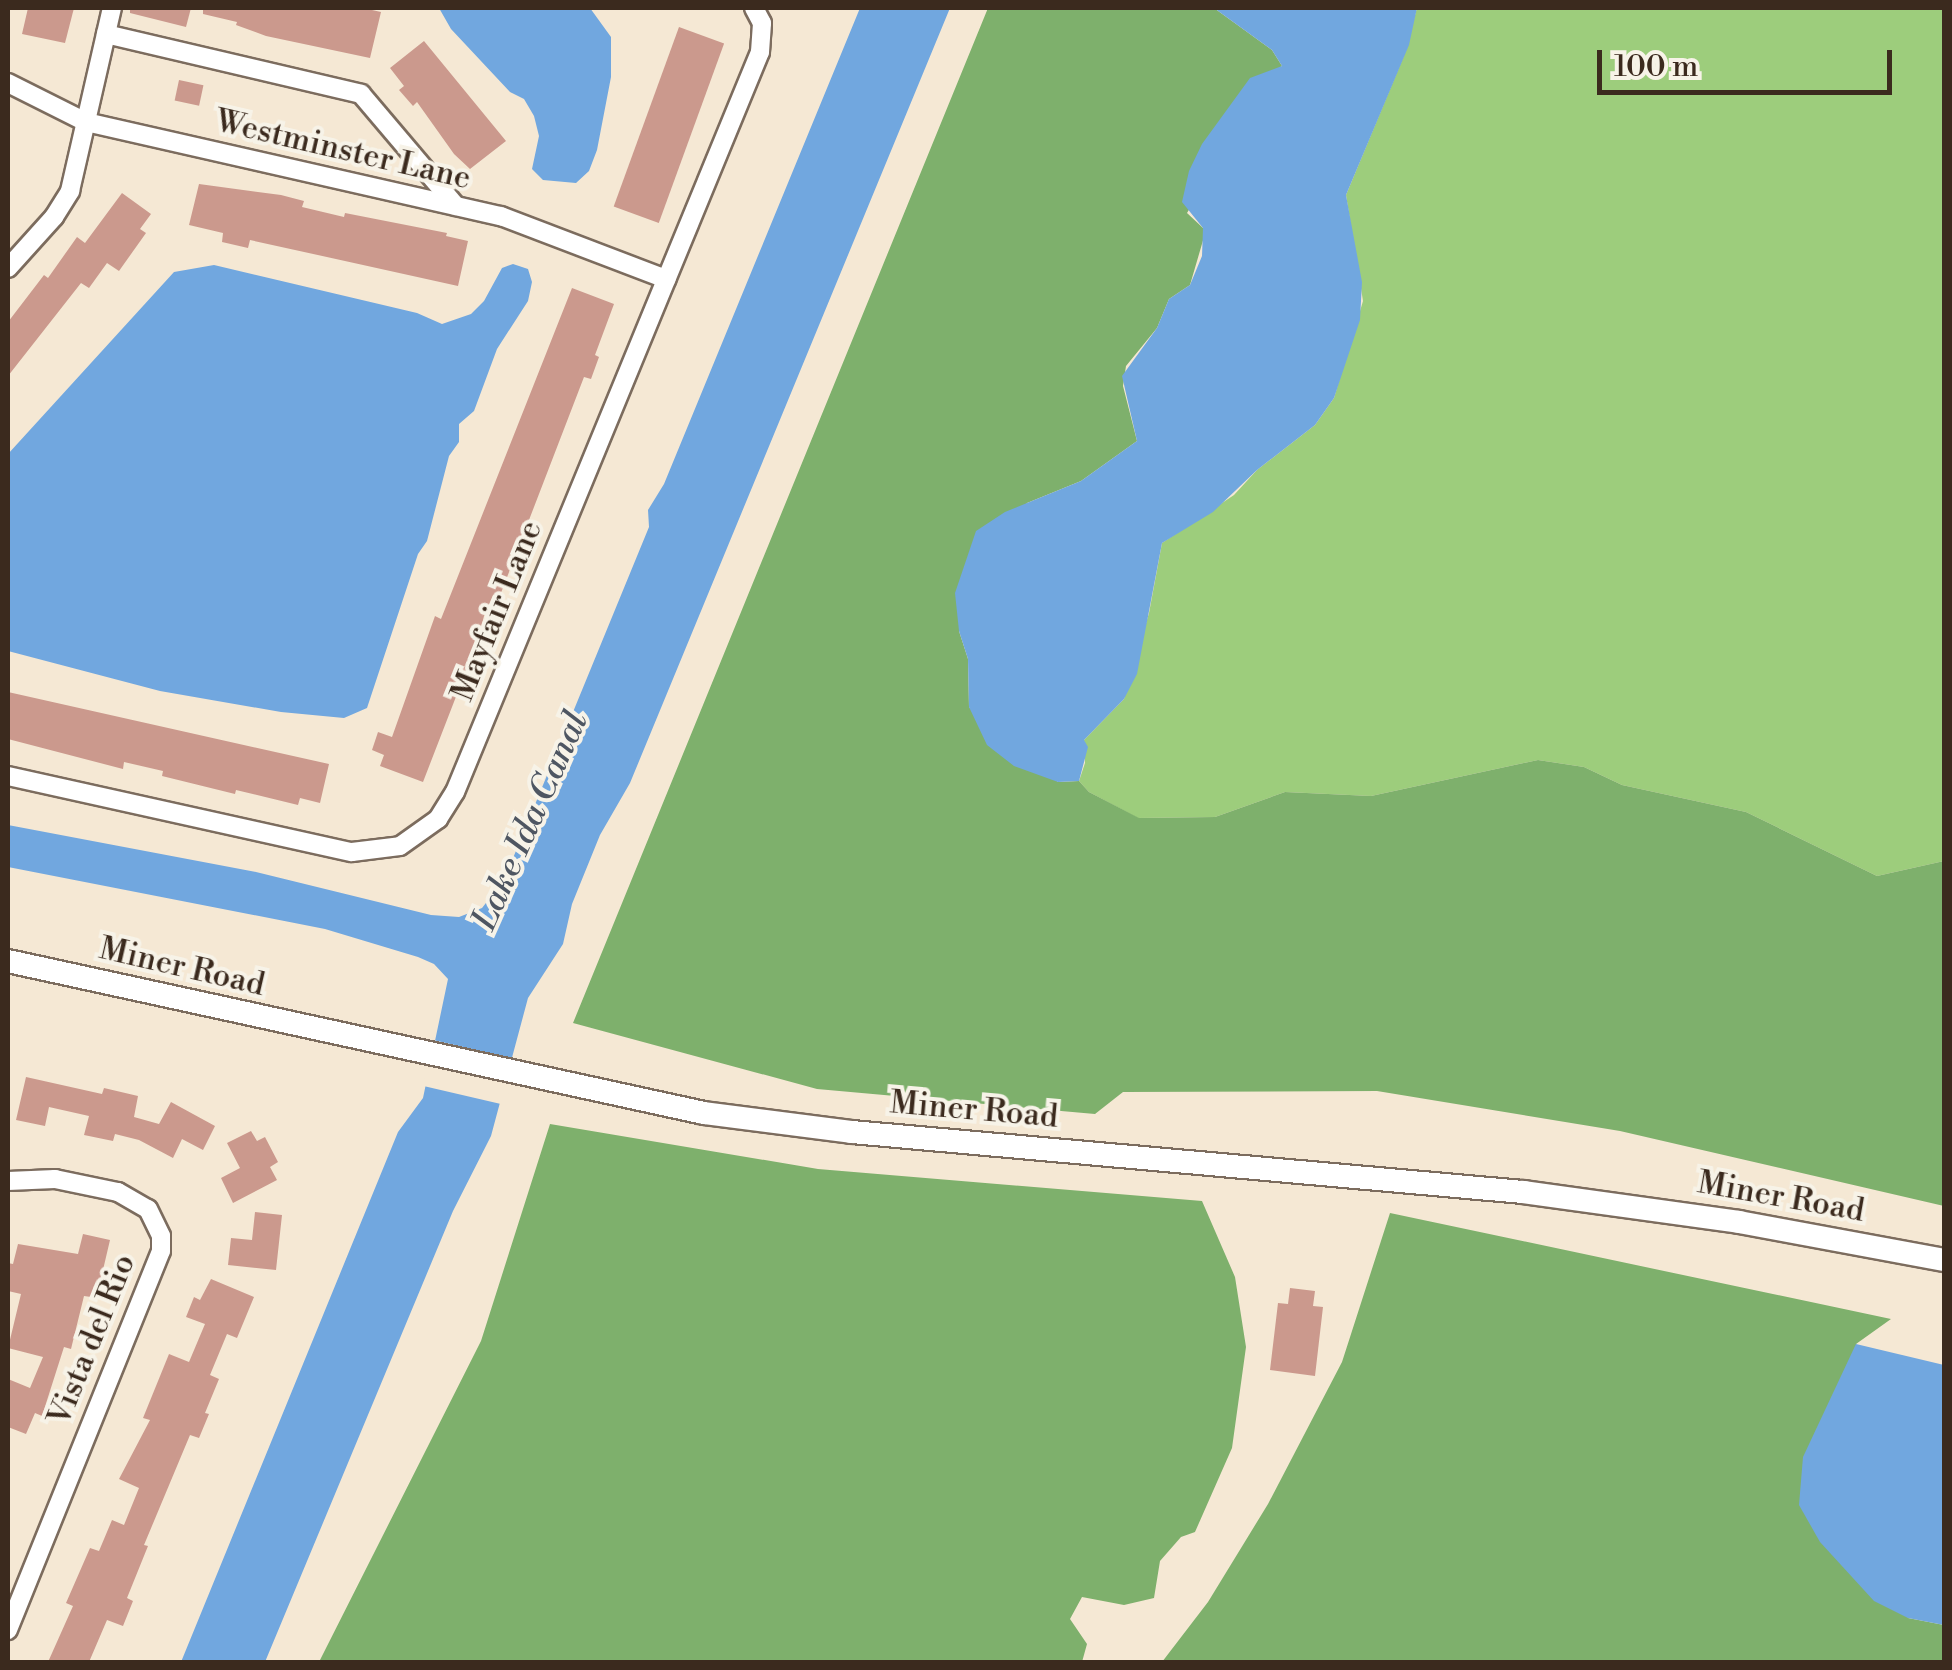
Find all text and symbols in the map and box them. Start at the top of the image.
scale bar [1602,30,1897,92]
text: 100 m [1614,48,1698,86]
street label: Westminster Lane [212,102,474,198]
street label: Mayfair Lane [443,515,551,707]
water label: Lake Ida Canal [464,705,598,937]
street label: Miner Road [95,929,269,1005]
street label: Miner Road [888,1084,1060,1136]
street label: Miner Road [1695,1163,1867,1231]
street label: Vista del Rio [40,1249,144,1431]

